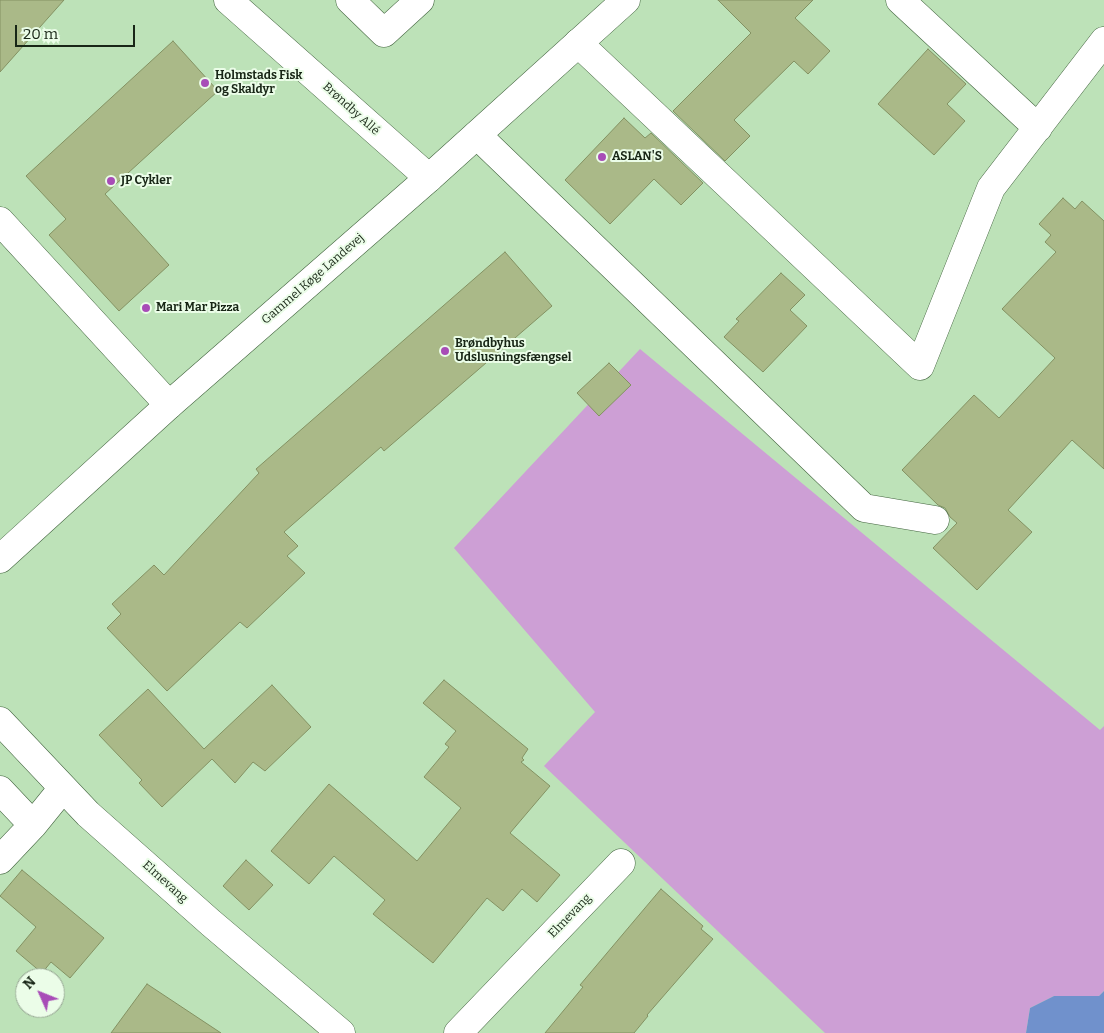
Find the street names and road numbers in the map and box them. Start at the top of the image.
street label: Brøndby Allé [320,80,382,138]
street label: Gammel Køge Landevej [259,231,367,327]
street label: Elmevang [140,858,190,906]
street label: Elmevang [545,891,595,941]

